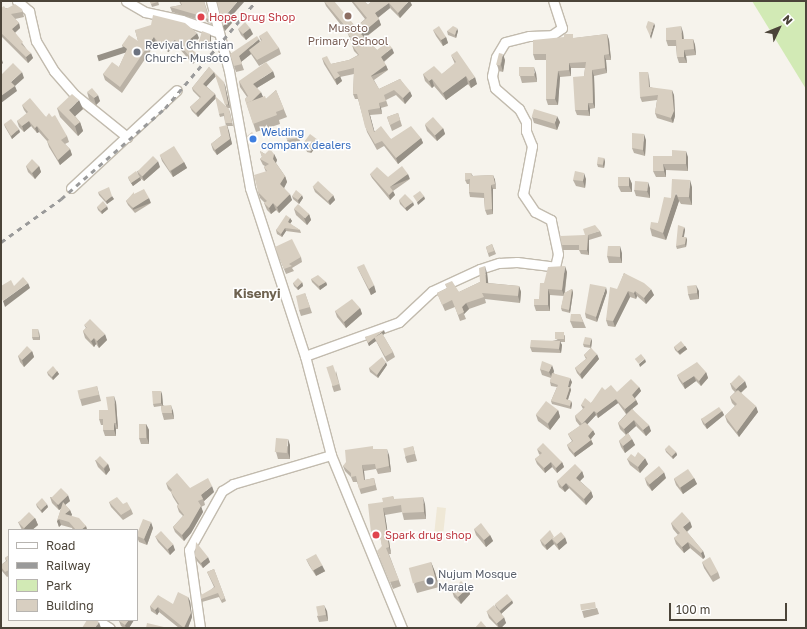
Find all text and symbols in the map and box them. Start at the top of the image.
north arrow [759,8,799,48]
place label: Hope Drug Shop [209,10,295,24]
marker: Musoto Primary School [343,11,353,21]
marker: Hope Drug Shop [196,12,206,22]
text: N [781,12,796,27]
place label: Musoto Primary School [308,22,388,48]
place label: Revival Christian Church- Musoto [145,39,234,65]
marker: Revival Christian Church- Musoto [132,47,142,57]
place label: Welding companx dealers [261,126,351,152]
marker: Welding companx dealers [248,134,258,144]
district label: Kisenyi [234,285,280,301]
place label: Spark drug shop [385,528,471,542]
legend [8,529,138,621]
marker: Spark drug shop [370,529,382,541]
text: Road [46,538,75,553]
text: Railway [46,558,91,573]
place label: Nujum Mosque Marale [438,568,517,594]
marker: Nujum Mosque Marale [425,576,435,586]
text: Park [46,578,72,593]
scale bar [671,595,789,621]
text: Building [46,598,94,613]
text: 100 m [676,602,710,617]

